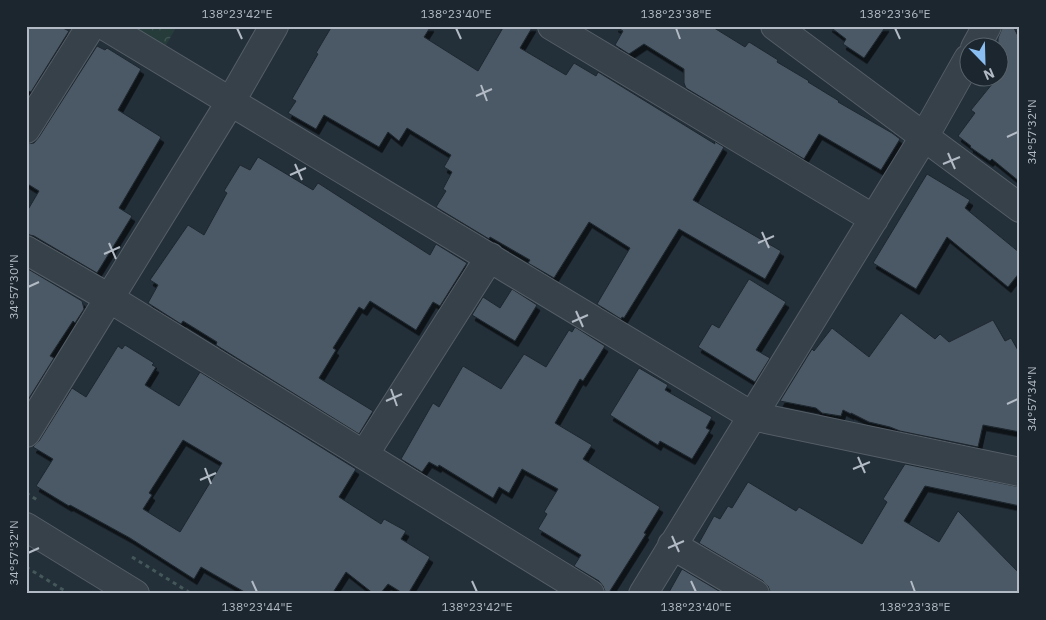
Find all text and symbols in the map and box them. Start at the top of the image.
text: 138°23'42"E [202,6,272,21]
text: 138°23'40"E [421,6,491,21]
text: 138°23'38"E [641,6,711,21]
text: 138°23'36"E [860,6,930,21]
north arrow [958,38,1008,88]
text: N [981,64,997,84]
text: 34°57'32"N [1024,99,1039,165]
text: 34°57'30"N [6,254,21,320]
text: 34°57'34"N [1024,366,1039,432]
text: 34°57'32"N [6,520,21,586]
text: 138°23'44"E [222,599,292,614]
text: 138°23'42"E [442,599,512,614]
text: 138°23'40"E [661,599,731,614]
text: 138°23'38"E [880,599,950,614]

